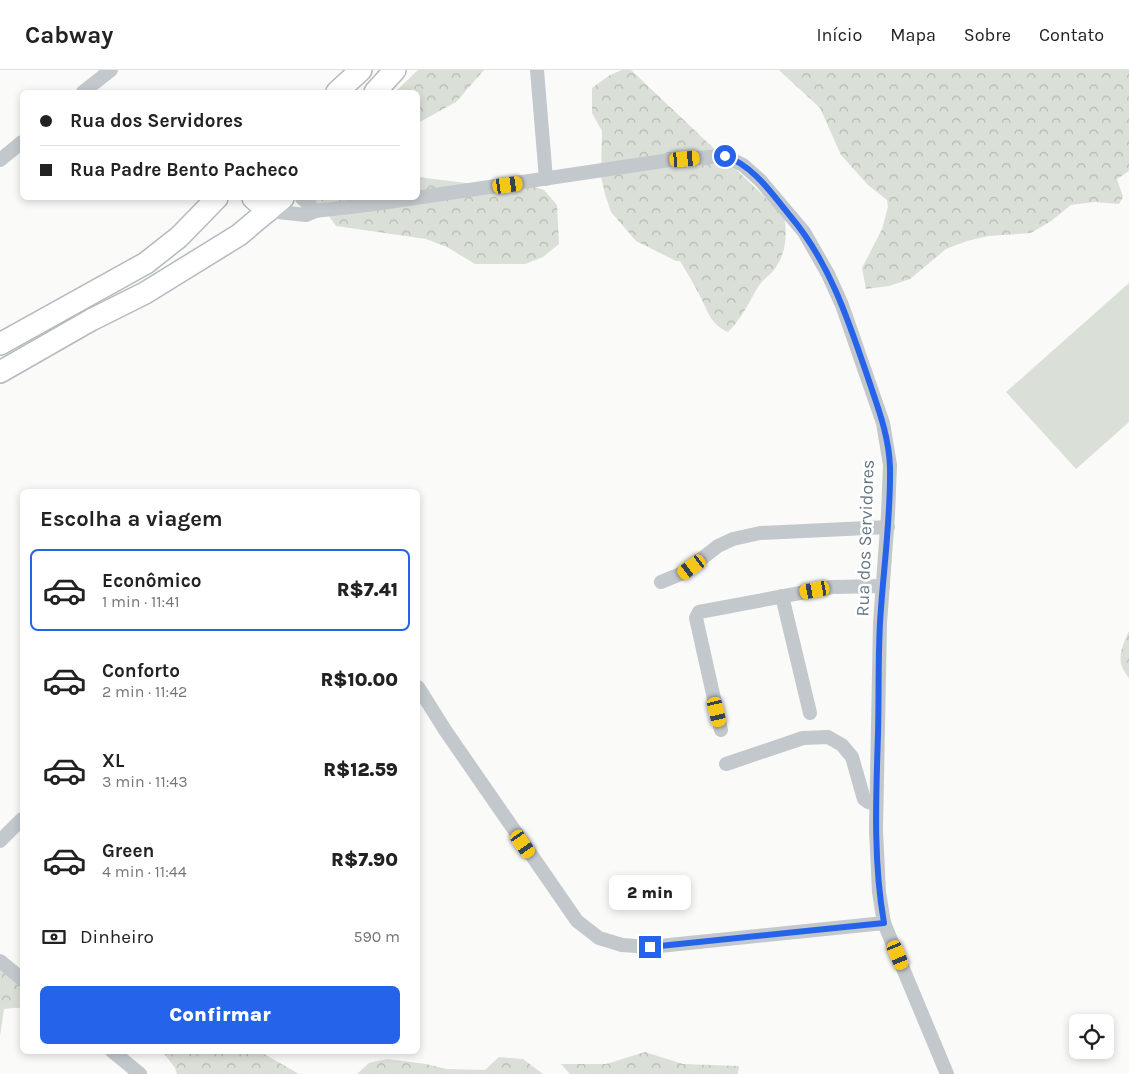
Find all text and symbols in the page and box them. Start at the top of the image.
text: Cabway [25,21,113,49]
text: Início [816,24,862,46]
text: Mapa [890,24,936,46]
text: Sobre [964,24,1011,46]
text: Contato [1039,24,1104,46]
text: Rua dos Servidores [70,110,243,132]
route start [714,145,736,167]
car [669,150,700,168]
text: Rua Padre Bento Pacheco [70,159,298,181]
car [492,175,523,195]
street label: Rua dos Servidores [851,459,879,617]
text: Escolha a viagem [40,506,223,532]
car [675,552,708,582]
icon: car [42,568,87,613]
text: Econômico [102,570,202,592]
text: R$7.41 [337,579,398,601]
car [798,580,831,600]
text: 1 min · 11:41 [102,592,179,611]
icon: car [42,658,87,703]
text: Conforto [102,660,180,682]
text: R$10.00 [320,669,398,691]
text: 2 min · 11:42 [102,682,187,701]
car [706,696,727,728]
icon: car [42,748,87,793]
text: XL [102,750,124,772]
text: R$12.59 [323,759,398,781]
text: 3 min · 11:43 [102,772,188,791]
car [508,827,537,861]
icon: car [42,838,87,883]
text: Green [102,840,154,862]
text: R$7.90 [331,849,398,871]
text: 4 min · 11:44 [102,862,187,881]
callout: 2 min [609,874,691,910]
text: 2 min [627,883,673,902]
icon: cash [40,923,68,951]
text: Dinheiro [80,926,154,948]
text: 590 m [353,927,400,946]
route end [639,936,661,958]
car [885,938,910,972]
button: Confirmar [40,986,400,1044]
map controls [1069,1014,1114,1059]
button: locate [1069,1014,1114,1059]

